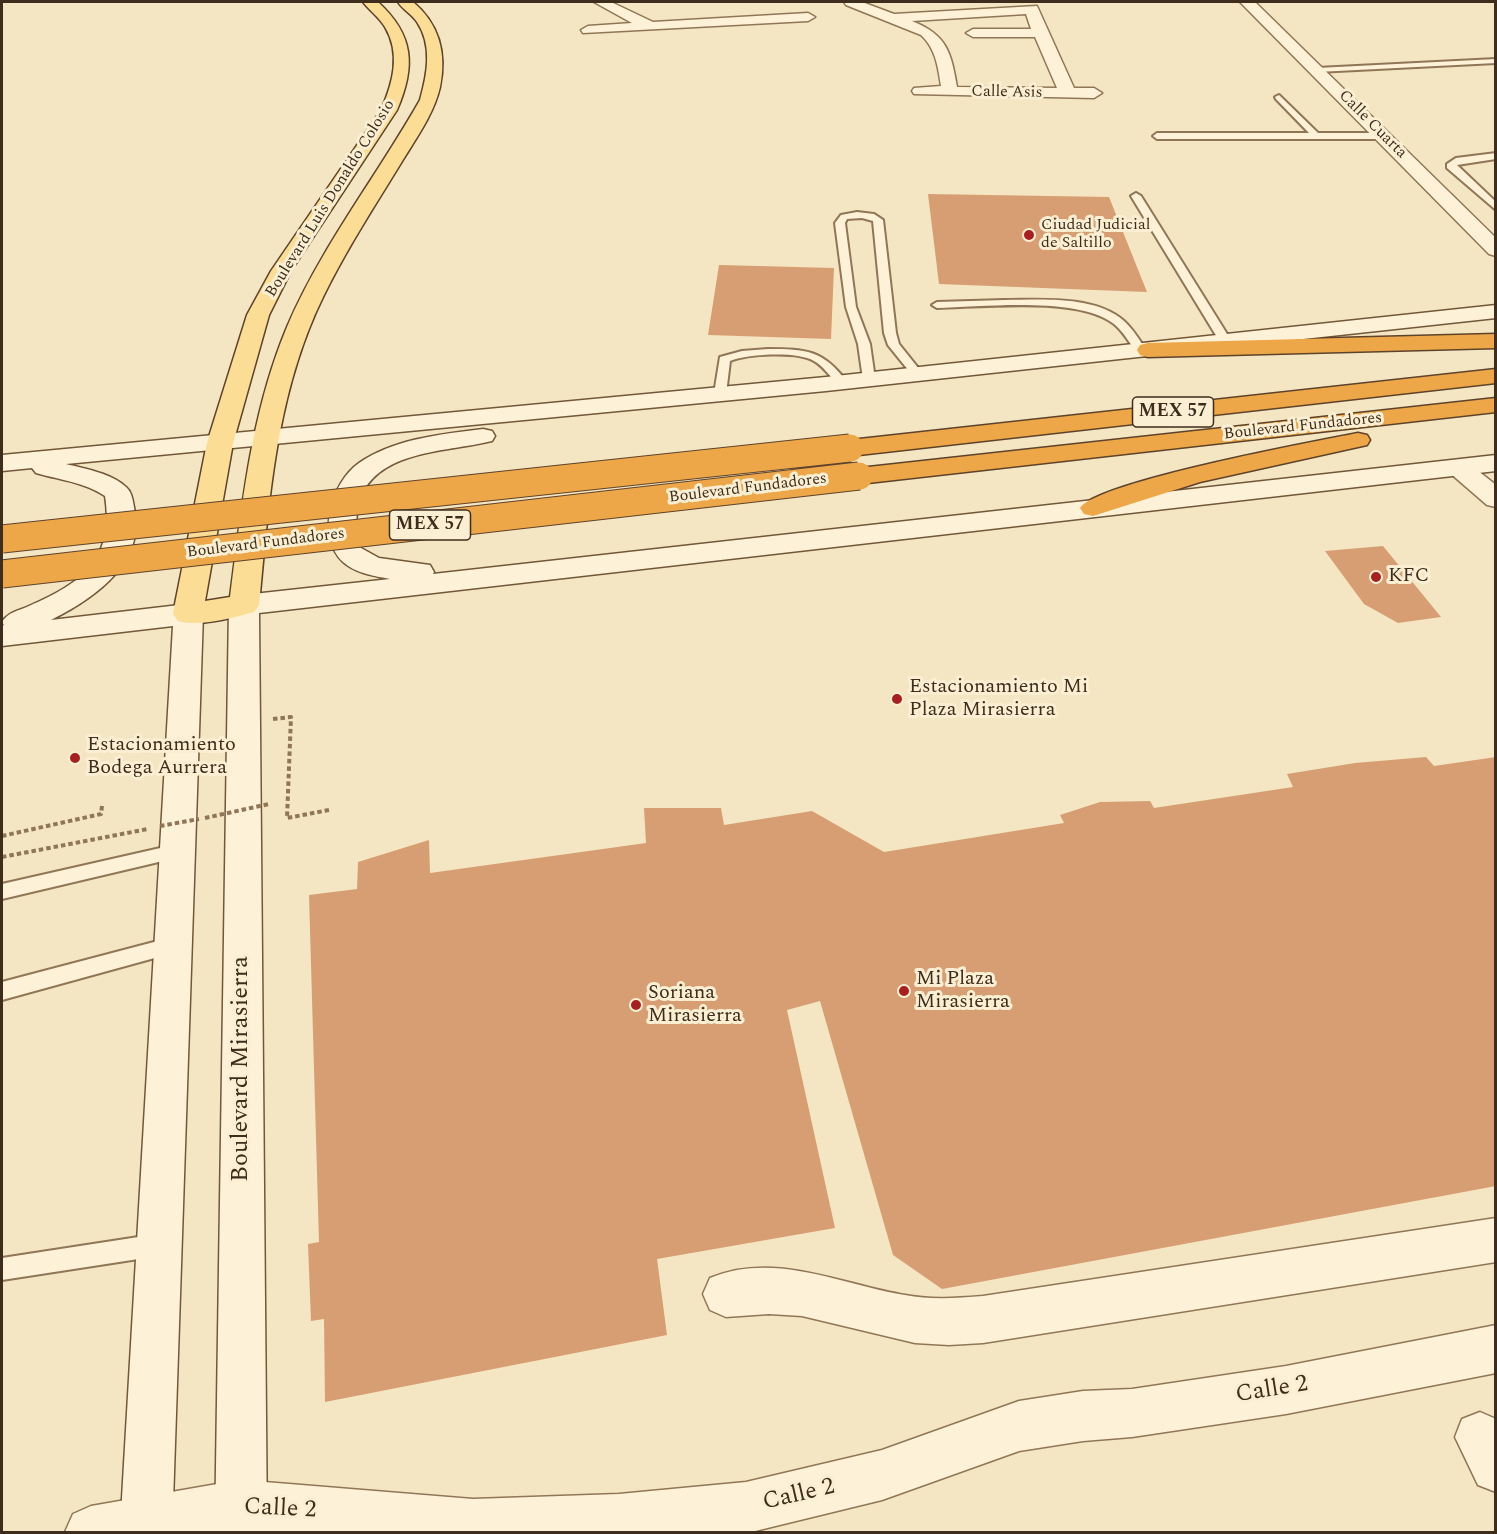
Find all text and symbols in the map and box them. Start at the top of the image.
street label: Calle Asis [971,83,1043,103]
street label: Calle Cuarta [1334,87,1410,163]
street label: Boulevard Luis Donaldo Colosio [262,97,400,301]
place label: Ciudad Judicial de Saltillo [1041,216,1150,254]
marker: Ciudad Judicial de Saltillo [1022,228,1036,242]
road number: MEX 57 [1132,397,1214,427]
street label: Boulevard Fundadores [1223,409,1383,445]
street label: Boulevard Fundadores [668,470,828,508]
road number: MEX 57 [390,510,470,540]
street label: Boulevard Fundadores [186,525,346,563]
place label: KFC [1388,565,1429,589]
marker: KFC [1369,570,1383,584]
place label: Estacionamiento Mi Plaza Mirasierra [909,676,1088,723]
marker: Estacionamiento Mi Plaza Mirasierra [890,692,904,706]
place label: Estacionamiento Bodega Aurrera [87,734,236,781]
marker: Estacionamiento Bodega Aurrera [68,751,82,765]
street label: Boulevard Mirasierra [228,956,256,1182]
place label: Mi Plaza Mirasierra [916,968,1010,1015]
place label: Soriana Mirasierra [648,982,742,1029]
marker: Mi Plaza Mirasierra [897,984,911,998]
marker: Soriana Mirasierra [629,998,643,1012]
street label: Calle 2 [1234,1371,1310,1411]
street label: Calle 2 [760,1474,838,1518]
street label: Calle 2 [243,1494,317,1526]

